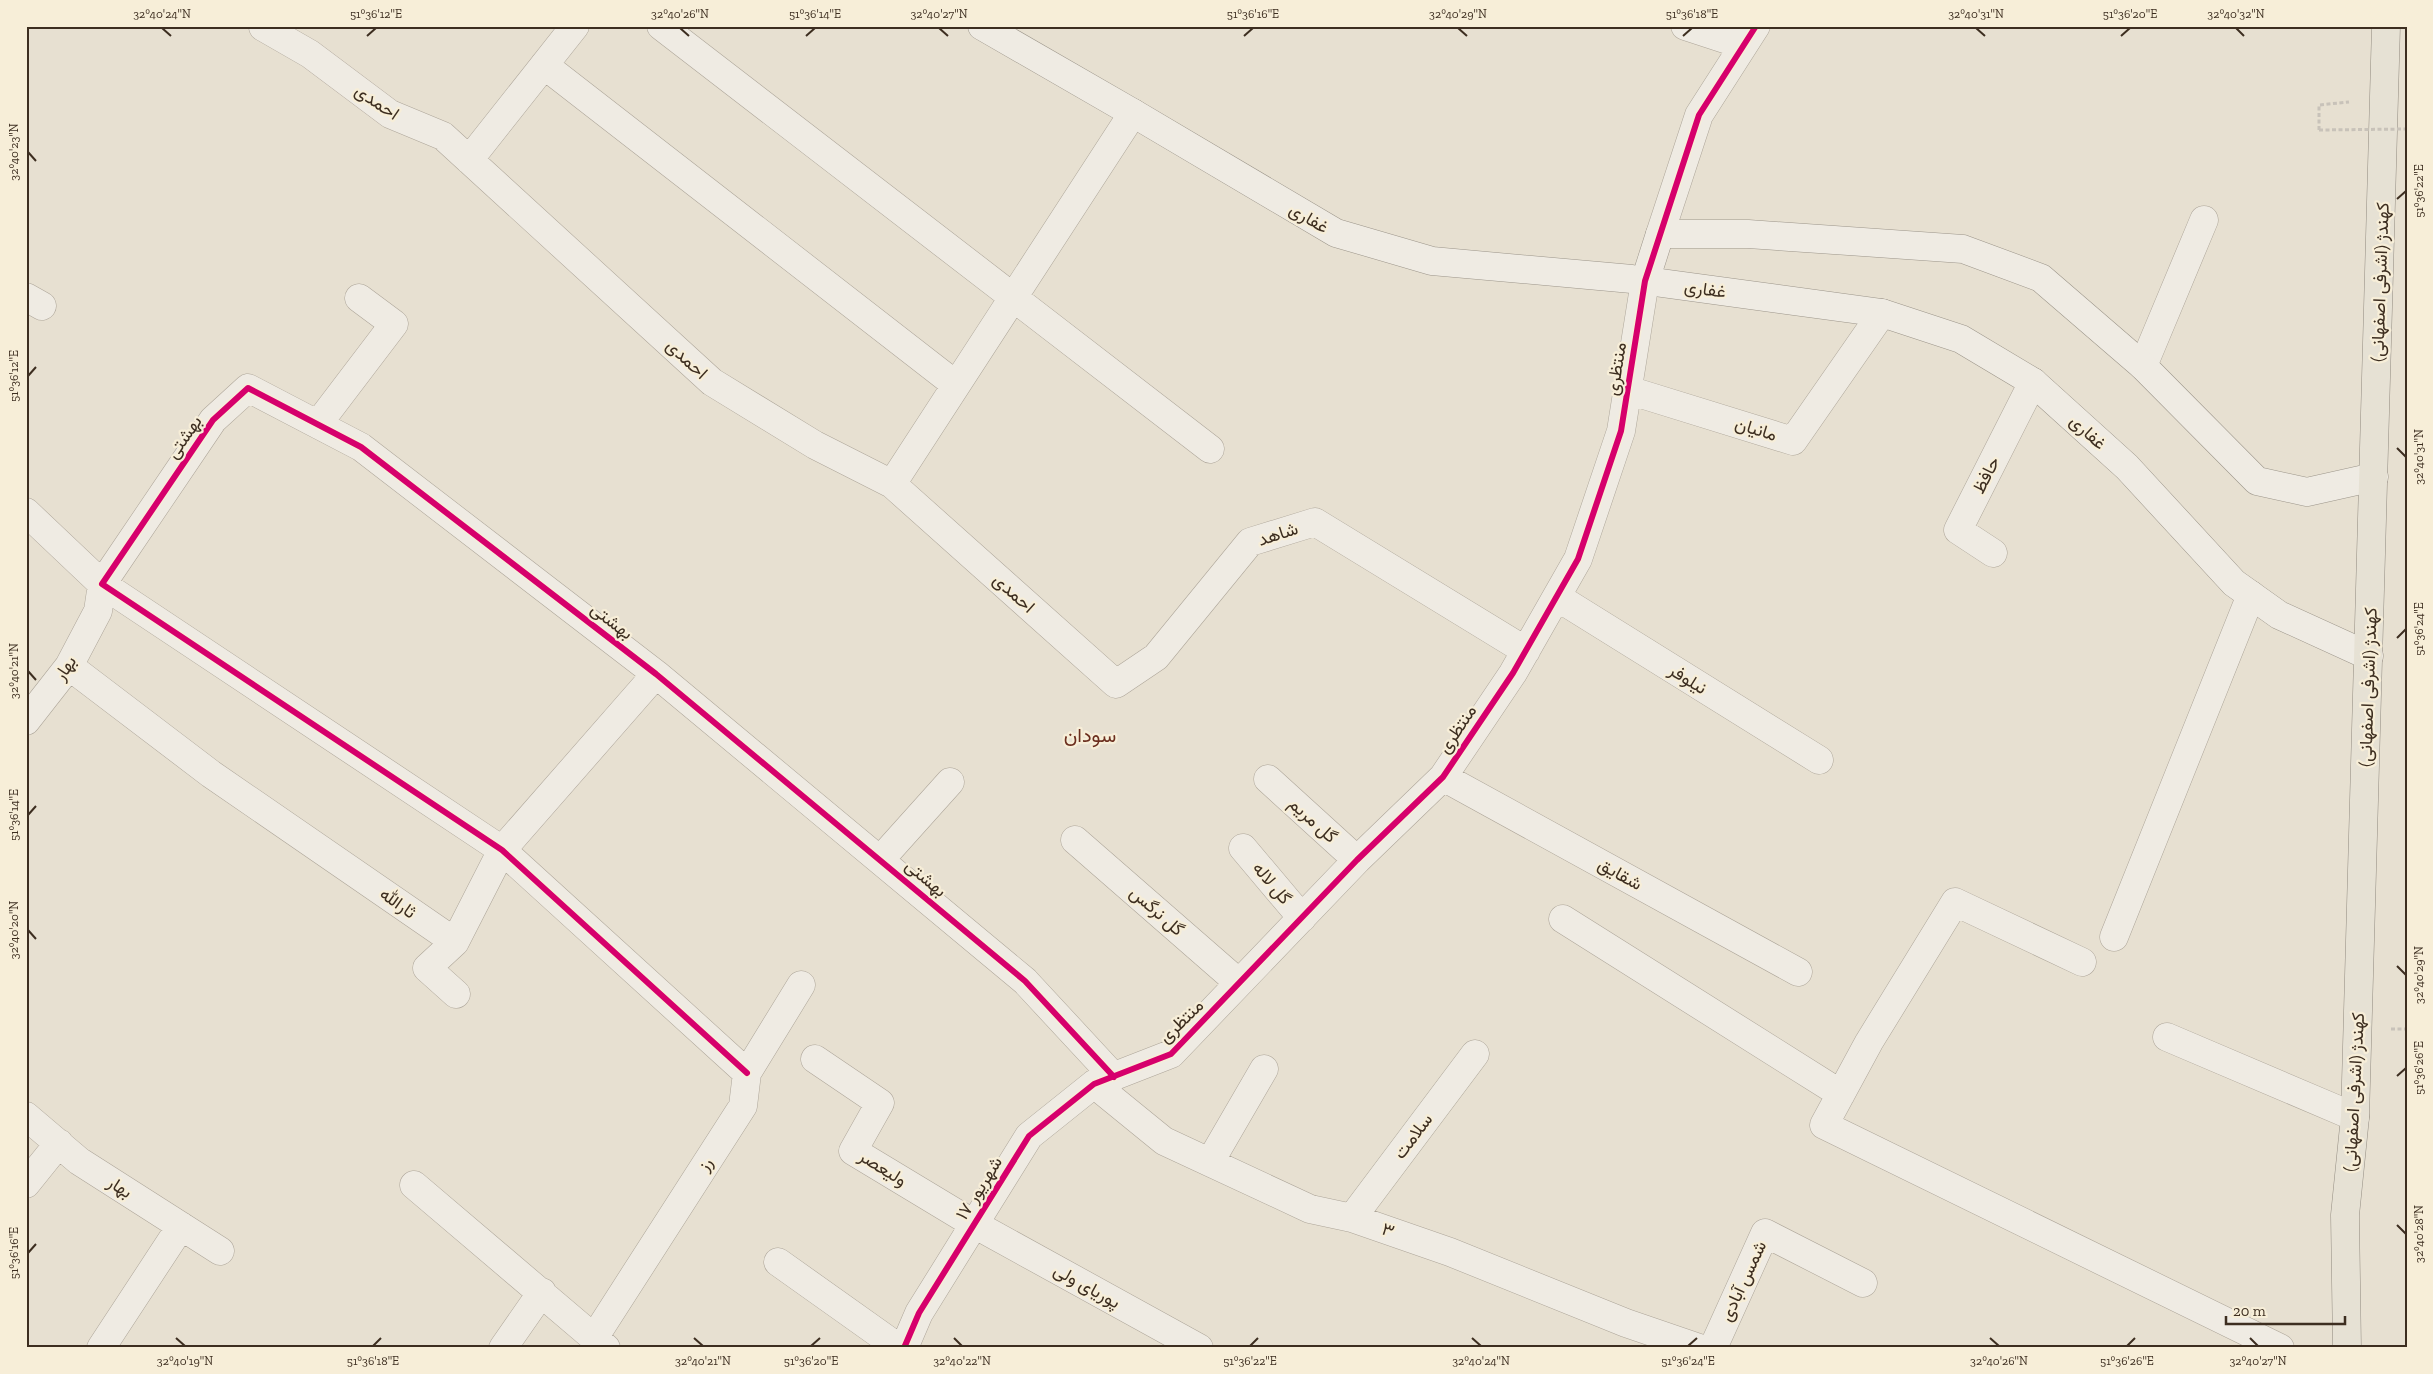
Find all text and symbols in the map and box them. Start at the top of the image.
text: 32°40'24"N [133,7,191,21]
text: 51°36'12"E [350,7,402,21]
text: 32°40'26"N [651,7,709,21]
text: 51°36'14"E [789,7,841,21]
text: 32°40'27"N [910,7,968,21]
text: 51°36'16"E [1227,7,1279,21]
text: 32°40'29"N [1429,7,1487,21]
text: 51°36'18"E [1666,7,1718,21]
text: 32°40'31"N [1948,7,2004,21]
text: 51°36'20"E [2103,7,2157,21]
text: 32°40'32"N [2207,7,2265,21]
street label: احمدی [351,79,403,125]
text: 32°40'23"N [7,123,21,181]
text: 51°36'22"E [2412,164,2426,218]
street label: غفاری [1285,198,1333,238]
street label: کهندژ (اشرفی اصفهانی) [2366,202,2394,362]
street label: غفاری [1683,275,1727,303]
street label: احمدی [662,334,712,384]
street label: منتظری [1601,341,1631,397]
text: 51°36'12"E [7,350,21,402]
street label: غفاری [2065,410,2111,454]
street label: بهشتی [161,411,207,463]
street label: مانیان [1732,412,1780,446]
text: 32°40'31"N [2412,429,2426,485]
street label: حافظ [1967,453,2005,497]
street label: شاهد [1255,517,1301,551]
street label: احمدی [988,568,1040,618]
street label: بهشتی [586,598,638,644]
text: 51°36'24"E [2412,602,2426,656]
street label: کهندژ (اشرفی اصفهانی) [2354,607,2382,767]
text: 32°40'21"N [7,643,21,699]
street label: بهار [48,651,81,685]
street label: نیلوفر [1664,658,1711,699]
street label: منتظری [1433,700,1481,758]
district label: سودان [1064,723,1116,748]
text: 51°36'14"E [7,789,21,841]
street label: گل مریم [1284,793,1342,848]
street label: شقایق [1594,853,1646,895]
street label: بهشتی [901,854,951,902]
street label: گل لاله [1248,857,1296,909]
street label: گل نرگس [1125,881,1189,941]
street label: ثارالله [376,883,421,923]
text: 32°40'20"N [7,901,21,959]
text: 32°40'29"N [2412,946,2426,1004]
street label: منتظری [1154,994,1208,1048]
street label: کهندژ (اشرفی اصفهانی) [2339,1012,2369,1172]
text: 51°36'26"E [2412,1041,2426,1095]
street label: سلامت [1389,1109,1437,1163]
street label: ولیعصر [854,1144,911,1191]
street label: ۱۷ شهریور [951,1152,1007,1224]
street label: رز [692,1153,718,1176]
street label: بهار [103,1170,137,1203]
text: 32°40'28"N [2412,1205,2426,1263]
street label: ۳ [1379,1218,1397,1242]
text: 51°36'16"E [7,1227,21,1279]
street label: شمس آبادی [1715,1237,1771,1325]
street label: پوریای ولی [1049,1259,1124,1314]
scale bar [2226,1294,2344,1326]
text: 20 m [2233,1302,2266,1320]
text: 32°40'19"N [157,1354,213,1368]
text: 51°36'18"E [347,1354,399,1368]
text: 32°40'21"N [675,1354,731,1368]
text: 51°36'20"E [784,1354,838,1368]
text: 32°40'22"N [933,1354,991,1368]
text: 51°36'22"E [1223,1354,1277,1368]
text: 32°40'24"N [1452,1354,1510,1368]
text: 51°36'24"E [1661,1354,1715,1368]
text: 32°40'26"N [1970,1354,2028,1368]
text: 51°36'26"E [2100,1354,2154,1368]
text: 32°40'27"N [2229,1354,2287,1368]

